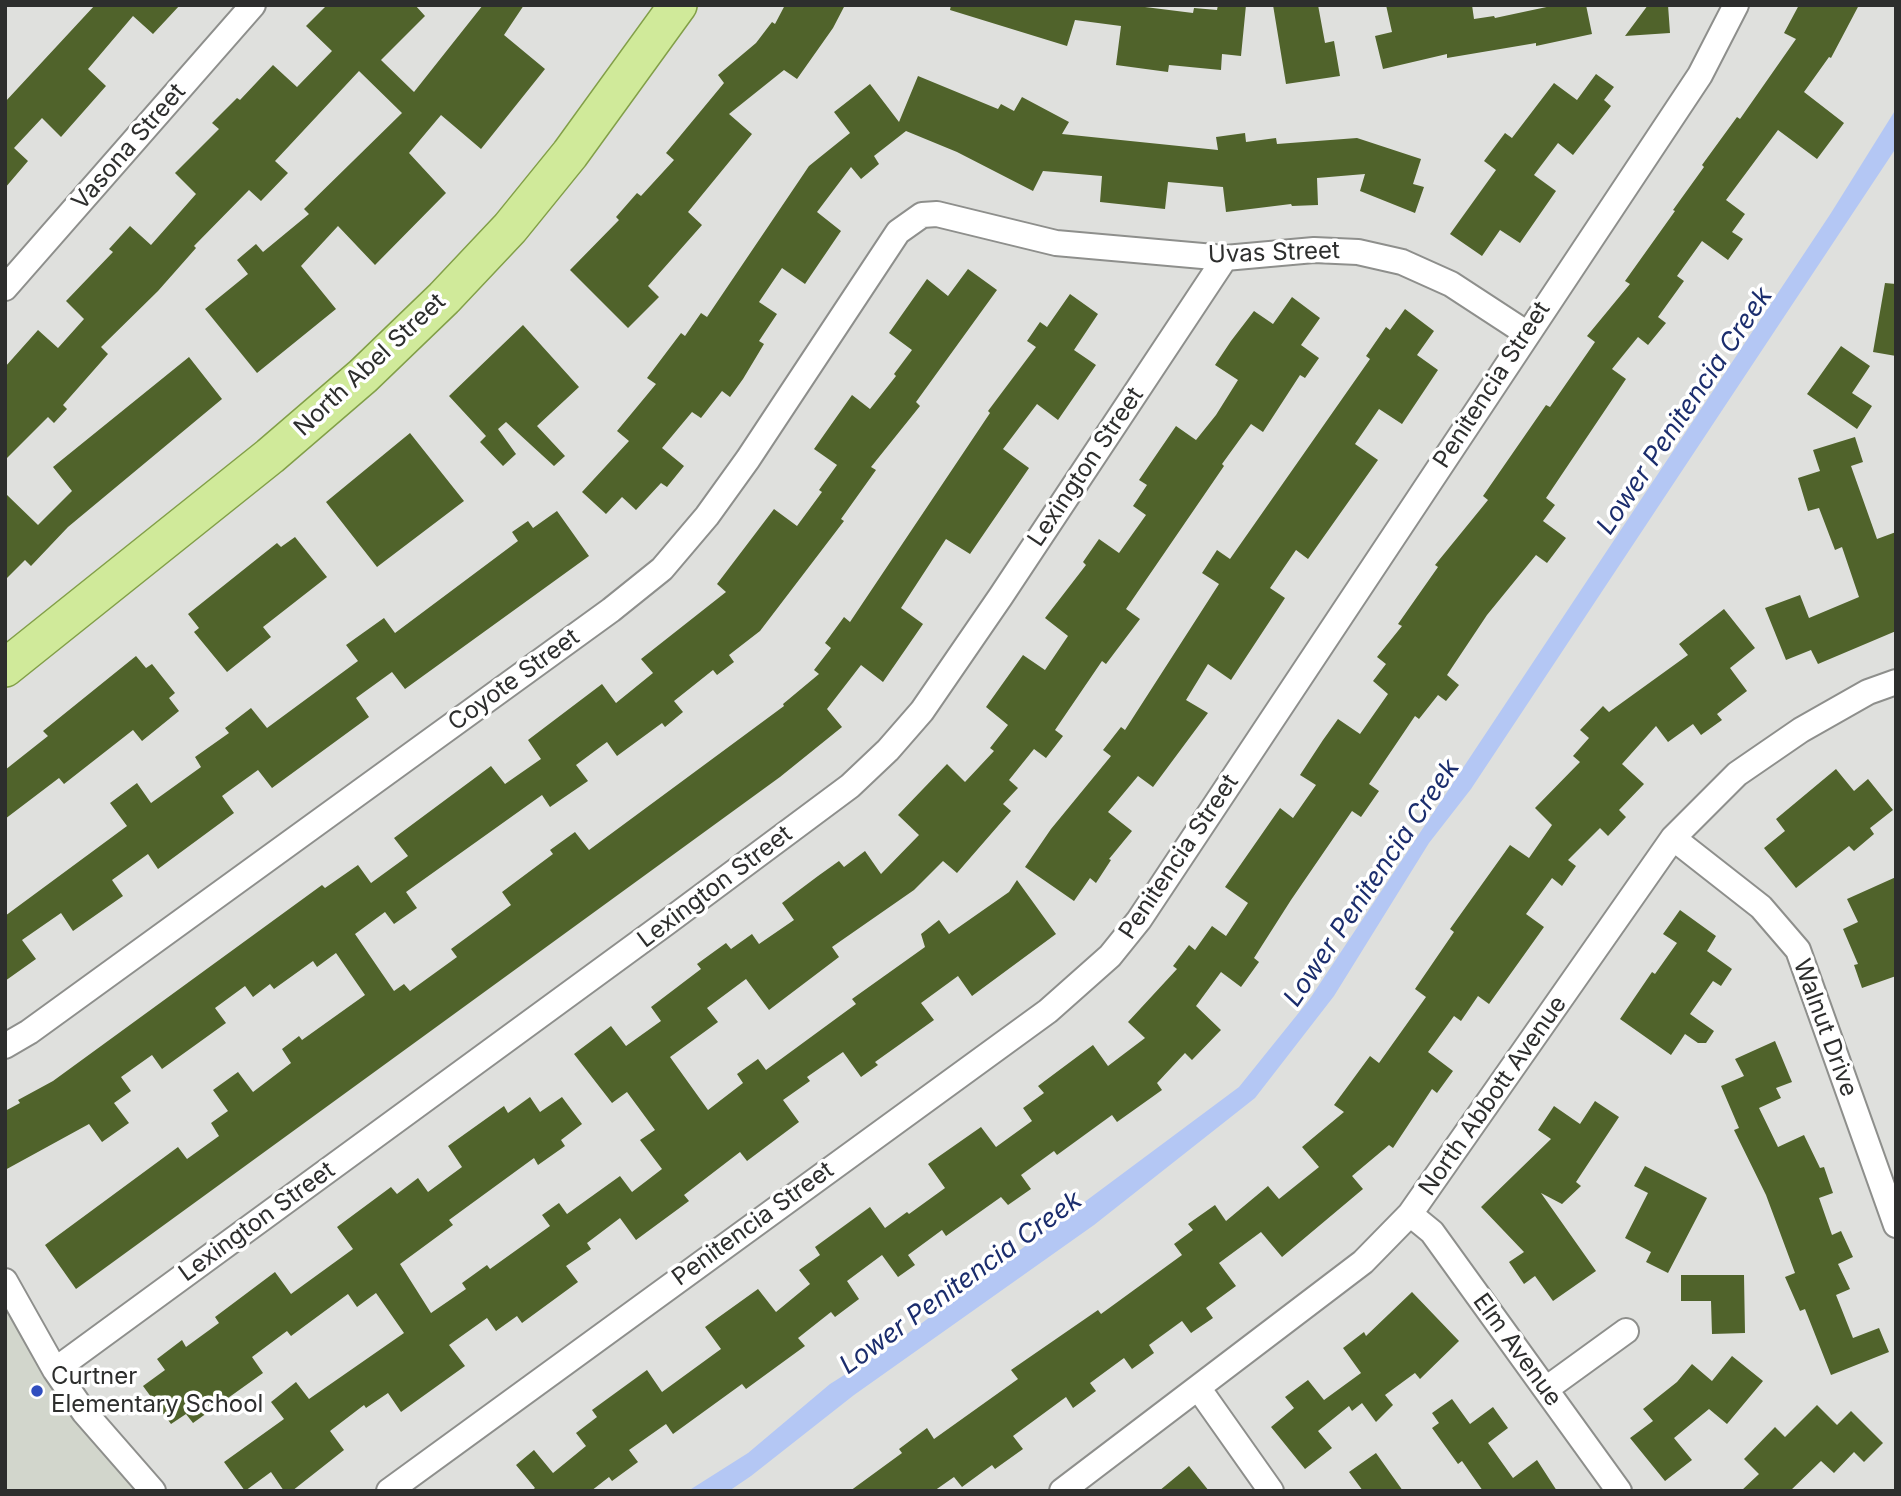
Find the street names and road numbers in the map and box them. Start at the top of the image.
street label: Vasona Street [66,78,192,216]
street label: Uvas Street [1208,236,1340,270]
street label: North Abel Street [288,288,452,442]
street label: Penitencia Street [1428,296,1556,474]
street label: Lexington Street [1022,382,1150,552]
street label: Coyote Street [443,623,585,737]
street label: Penitencia Street [1113,769,1245,945]
street label: Lexington Street [632,820,798,954]
street label: Walnut Drive [1787,955,1863,1101]
street label: North Abbott Avenue [1413,991,1573,1201]
street label: Lexington Street [174,1156,340,1288]
street label: Penitencia Street [667,1156,839,1292]
street label: Elm Avenue [1466,1288,1568,1412]

